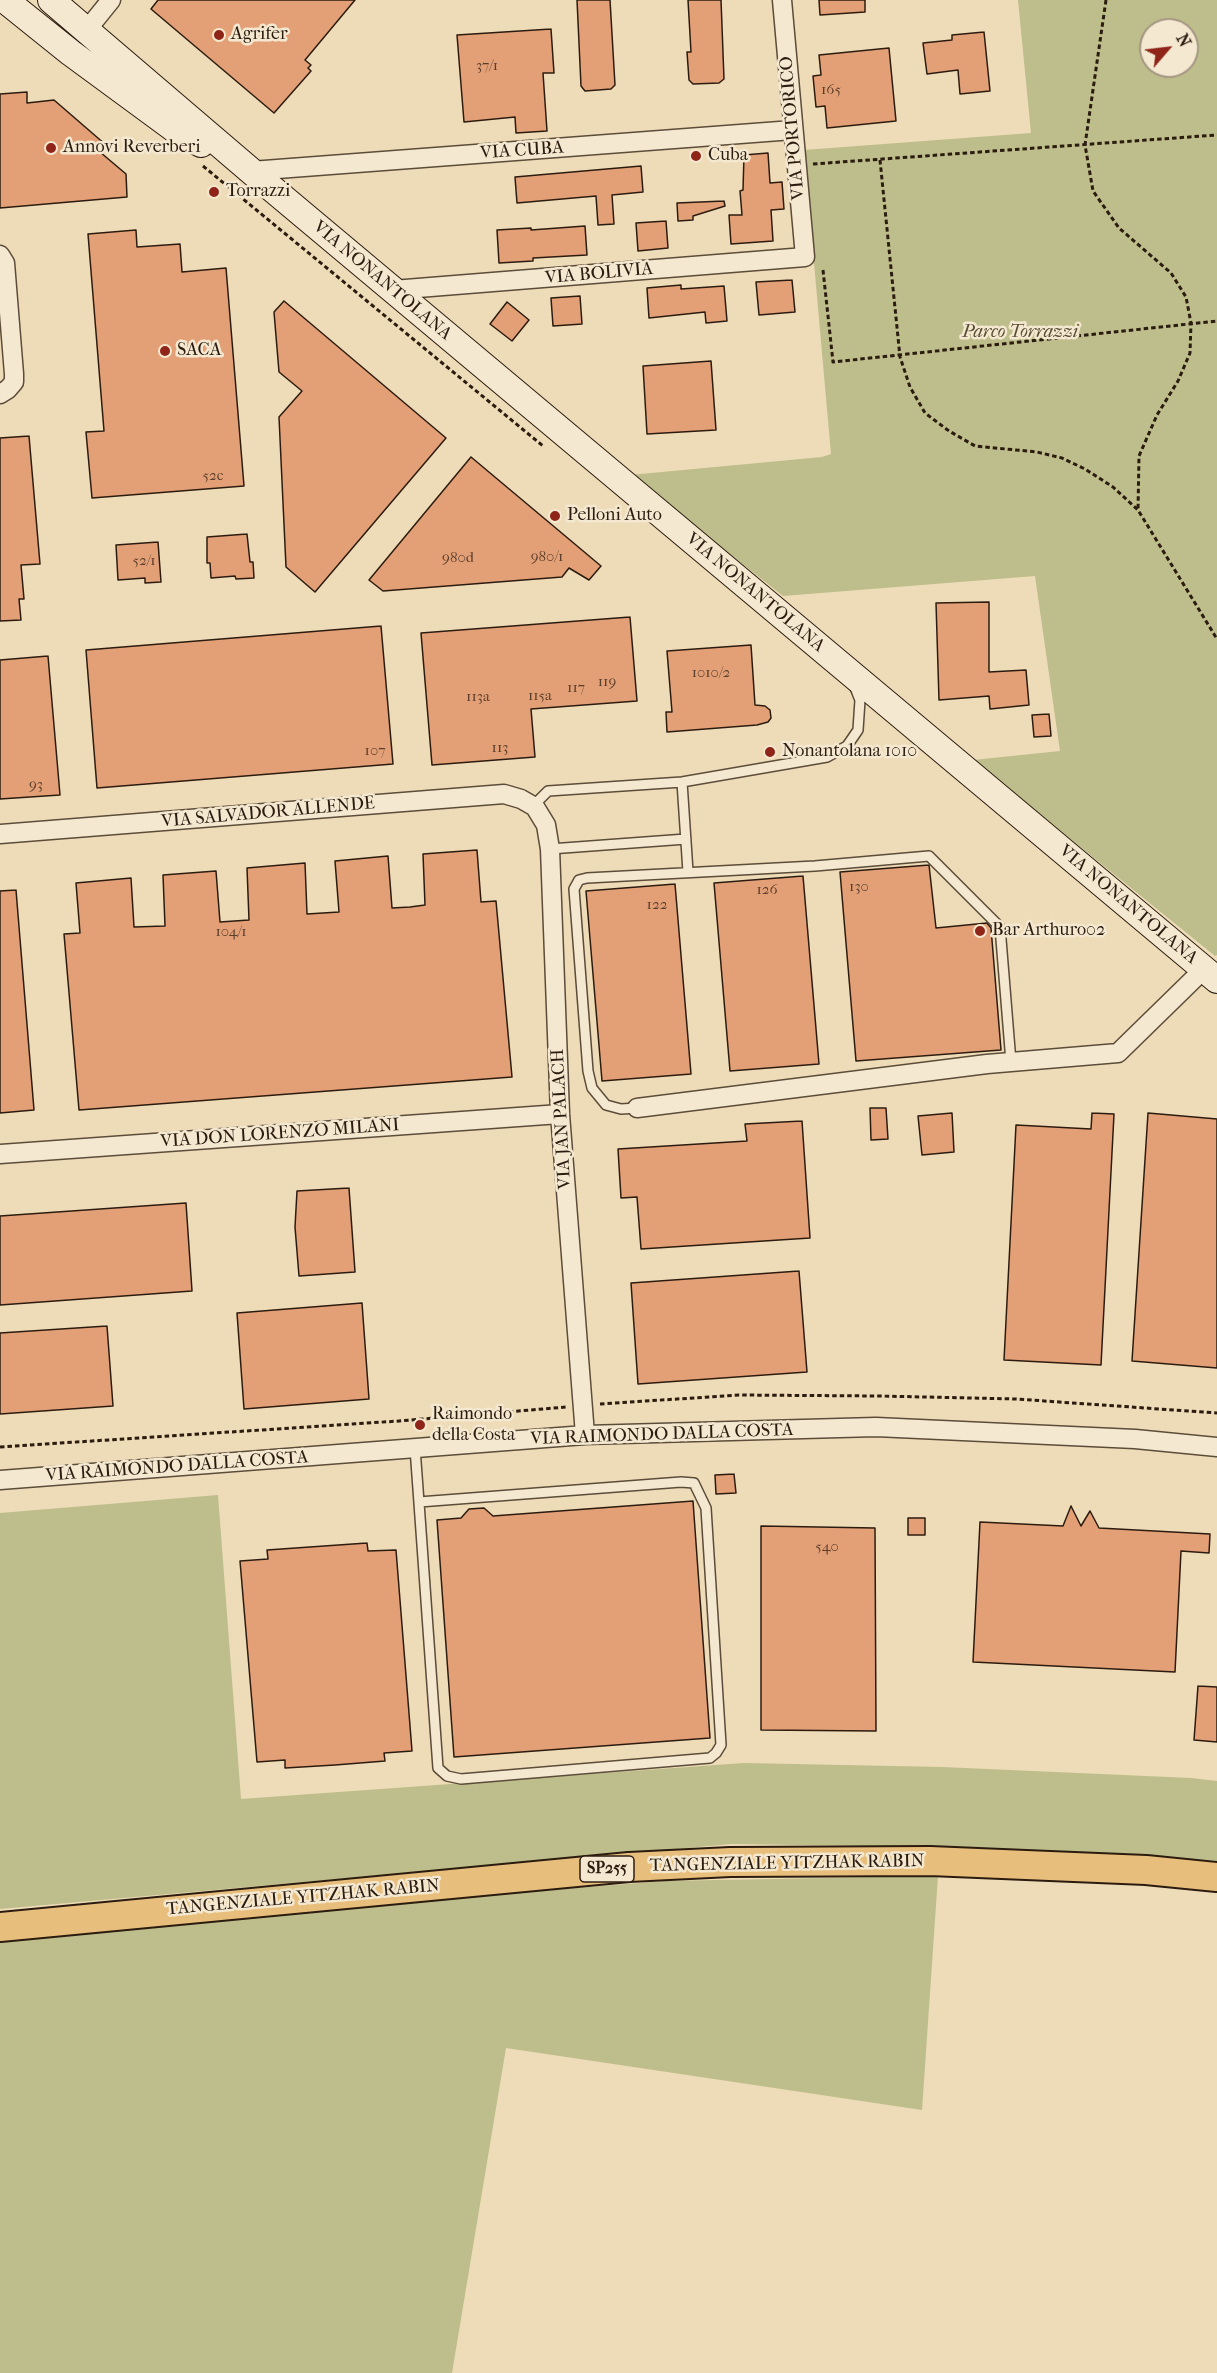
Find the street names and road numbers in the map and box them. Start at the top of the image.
street label: VIA PORTORICO [776,55,810,201]
street label: VIA CUBA [479,137,565,165]
street label: VIA NONANTOLANA [308,217,456,345]
street label: VIA BOLIVIA [544,259,654,289]
street label: VIA NONANTOLANA [681,529,829,657]
street label: VIA SALVADOR ALLENDE [160,793,376,833]
street label: VIA NONANTOLANA [1054,841,1202,969]
street label: VIA JAN PALACH [548,1048,576,1190]
street label: VIA DON LORENZO MILANI [160,1115,400,1153]
street label: VIA RAIMONDO DALLA COSTA [530,1420,794,1450]
street label: VIA RAIMONDO DALLA COSTA [45,1447,309,1487]
street label: TANGENZIALE YITZHAK RABIN [650,1851,924,1877]
road number: SP255 [580,1856,634,1882]
street label: TANGENZIALE YITZHAK RABIN [165,1875,441,1921]

